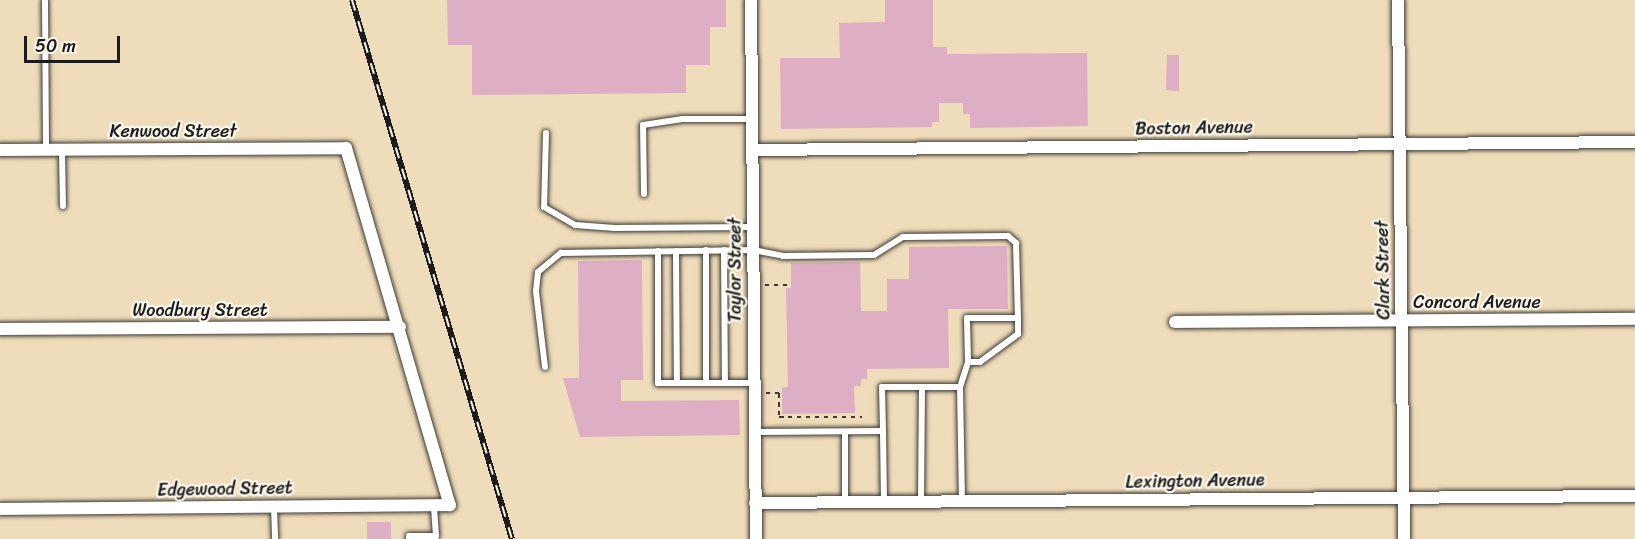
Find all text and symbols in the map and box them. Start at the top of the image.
scale bar [27,24,123,62]
text: 50 m [35,30,76,62]
street label: Boston Avenue [1135,116,1253,140]
street label: Kenwood Street [110,120,236,142]
street label: Taylor Street [724,217,746,323]
street label: Clark Street [1371,220,1395,320]
street label: Concord Avenue [1413,291,1541,313]
street label: Woodbury Street [133,299,267,321]
street label: Lexington Avenue [1125,469,1265,493]
street label: Edgewood Street [157,477,293,501]

